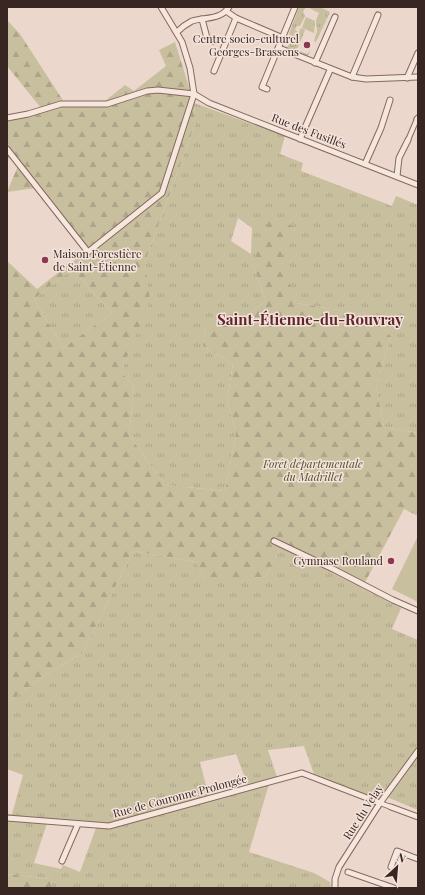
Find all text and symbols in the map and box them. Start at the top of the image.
place label: Centre socio-culturel Georges-Brassens [193,31,299,59]
marker: Centre socio-culturel Georges-Brassens [302,40,312,50]
street label: Rue des Fusillés [270,109,349,152]
place label: Maison Forestière de Saint-Étienne [53,246,142,274]
marker: Maison Forestière de Saint-Étienne [40,255,50,265]
district label: Saint-Étienne-du-Rouvray [217,309,403,329]
park label: Forêt départementale du Madrillet [262,456,363,484]
place label: Gymnase Rouland [294,553,384,568]
marker: Gymnase Rouland [386,556,396,566]
street label: Rue de Couronne Prolongée [111,770,249,821]
street label: Rue du Velay [339,781,386,842]
north arrow [377,847,417,887]
text: N [395,849,409,866]

